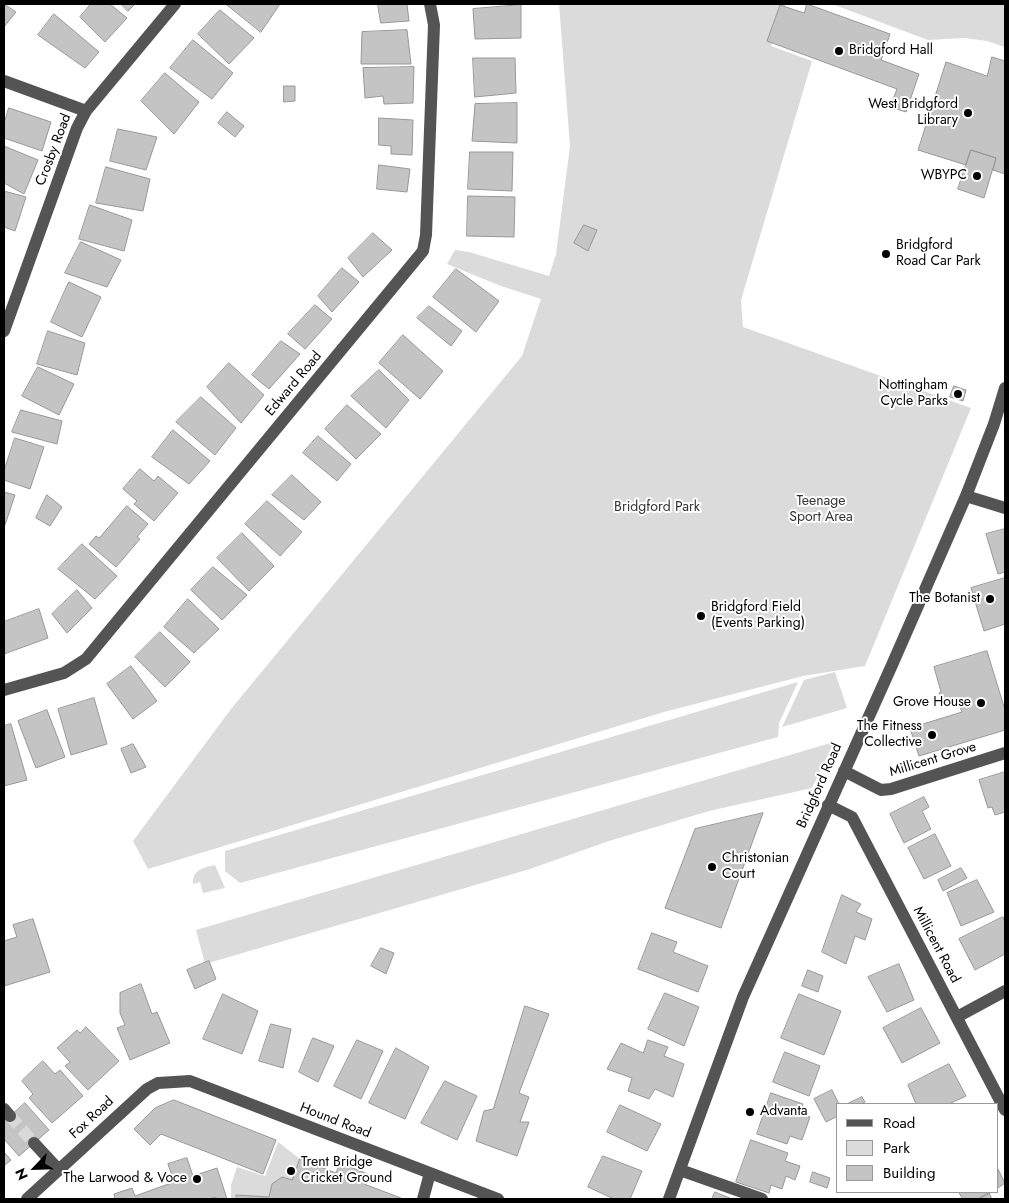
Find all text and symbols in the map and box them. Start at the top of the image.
place label: Bridgford Hall [849,43,933,59]
marker: Bridgford Hall [833,45,845,57]
place label: West Bridgford Library [868,97,958,130]
marker: West Bridgford Library [962,107,974,119]
street label: Crosby Road [33,112,75,188]
place label: WBYPC [921,168,967,184]
marker: WBYPC [971,170,983,182]
place label: Bridgford Road Car Park [896,238,981,270]
marker: Bridgford Road Car Park [880,248,892,260]
street label: Edward Road [262,348,326,420]
place label: Nottingham Cycle Parks [879,378,948,411]
marker: Nottingham Cycle Parks [952,388,964,400]
park label: Teenage Sport Area [789,494,853,526]
park label: Bridgford Park [614,500,700,516]
place label: The Botanist [909,591,980,607]
marker: The Botanist [984,593,996,605]
place label: Bridgford Field (Events Parking) [711,600,805,632]
marker: Bridgford Field (Events Parking) [695,610,707,622]
place label: Grove House [893,695,971,711]
marker: Grove House [975,697,987,709]
place label: The Fitness Collective [857,719,922,752]
marker: The Fitness Collective [926,729,938,741]
street label: Millicent Grove [888,739,978,781]
street label: Bridgford Road [794,741,846,831]
place label: Christonian Court [722,851,789,884]
marker: Christonian Court [706,861,718,873]
street label: Millicent Road [909,904,963,986]
street label: Fox Road [66,1093,118,1143]
street label: Hound Road [297,1100,373,1142]
legend [836,1103,999,1193]
place label: Advanta [760,1104,808,1120]
marker: Advanta [744,1106,756,1118]
text: Road [883,1112,915,1134]
text: Park [883,1137,910,1159]
north arrow [10,1143,60,1193]
place label: Trent Bridge Cricket Ground [301,1155,392,1188]
text: Building [883,1162,935,1184]
text: N [10,1165,33,1183]
marker: Trent Bridge Cricket Ground [285,1165,297,1177]
place label: The Larwood & Voce [63,1171,187,1187]
marker: The Larwood & Voce [191,1173,203,1185]

